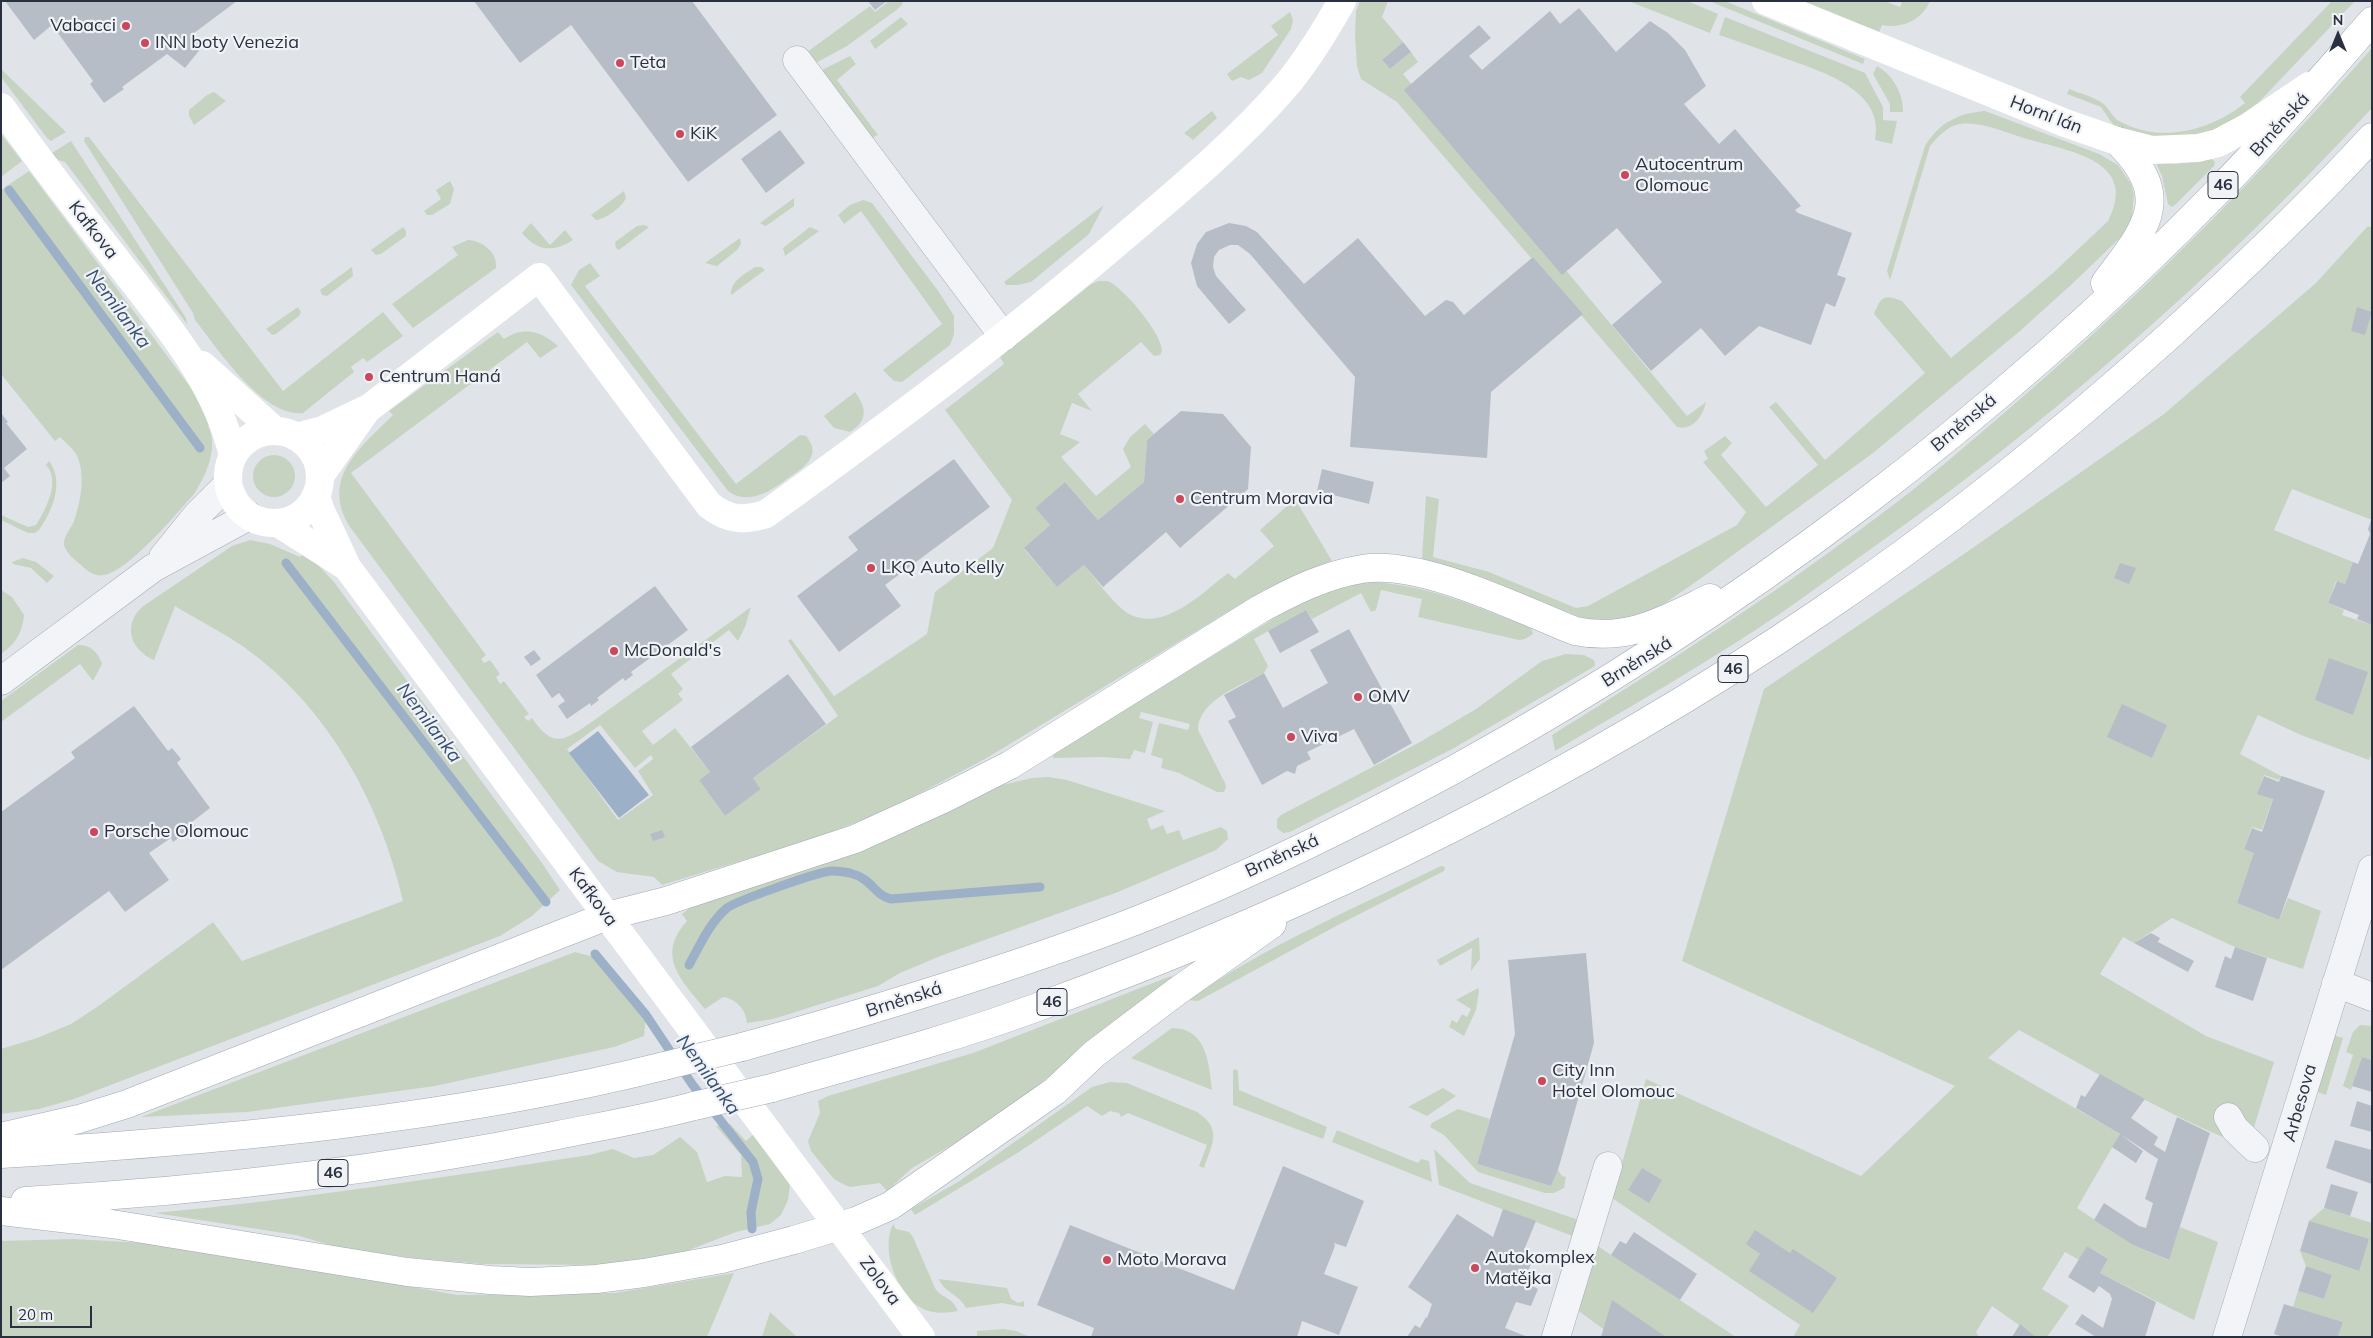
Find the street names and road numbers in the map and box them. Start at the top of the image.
street label: Brněnská [2246,89,2314,161]
street label: Horní lán [2007,91,2085,139]
road number: 46 [2208,172,2238,198]
street label: Kafkova [64,197,122,263]
street label: Brněnská [1927,389,2001,457]
street label: Brněnská [1598,632,1676,692]
road number: 46 [1718,656,1748,682]
street label: Brněnská [1242,830,1322,882]
street label: Kafkova [564,863,622,931]
street label: Brněnská [863,978,945,1022]
road number: 46 [1037,989,1067,1016]
street label: Arbesova [2279,1062,2321,1144]
road number: 46 [318,1160,348,1186]
street label: Zolova [855,1252,905,1310]

